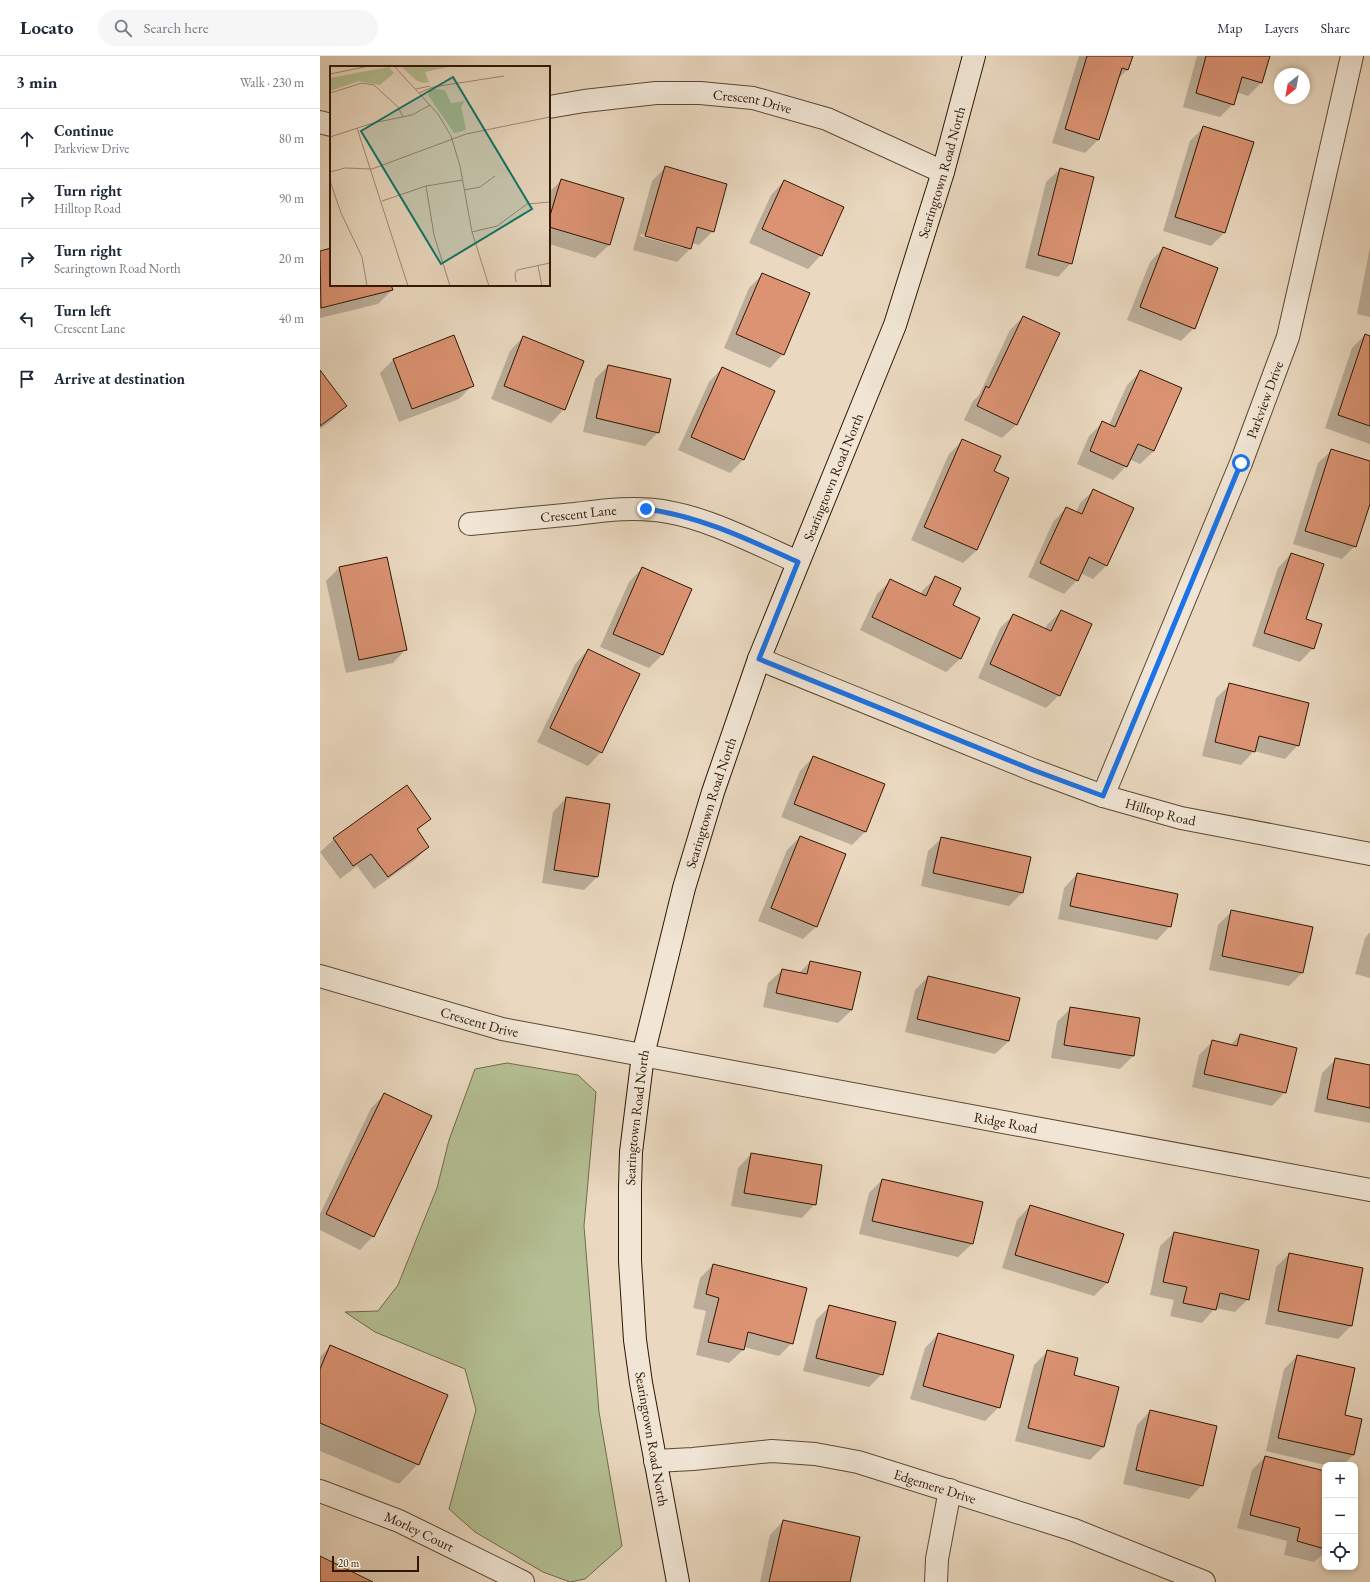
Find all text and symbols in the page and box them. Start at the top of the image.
search box [98,10,378,46]
text: Locato [20,15,74,40]
icon: search [112,17,134,39]
text: Search here [144,18,209,37]
text: Map [1217,19,1242,37]
text: Layers [1264,19,1299,37]
text: Share [1321,19,1350,37]
inset map [330,66,550,286]
north arrow [1274,68,1310,104]
text: 3 min [16,71,57,93]
text: Walk · 230 m [240,74,304,91]
street label: Crescent Drive [712,85,794,118]
street label: Searingtown Road North [914,104,969,241]
text: Continue [54,121,114,140]
icon: ahead [16,128,38,150]
text: 80 m [279,130,304,147]
text: Parkview Drive [54,140,129,157]
text: Turn right [54,181,122,200]
icon: right [16,188,38,210]
text: 90 m [279,190,304,207]
text: Hilltop Road [54,200,121,217]
text: Turn right [54,241,122,260]
icon: right [16,248,38,270]
text: 20 m [279,250,304,267]
text: Searingtown Road North [54,260,181,277]
text: Turn left [54,301,111,320]
icon: left [16,308,38,330]
text: 40 m [279,310,304,327]
text: Crescent Lane [54,320,125,337]
street label: Parkview Drive [1242,358,1287,441]
icon: arrive [16,368,38,390]
text: Arrive at destination [54,369,185,388]
street label: Searingtown Road North [799,411,867,544]
route start [1232,454,1250,472]
route end [637,500,655,518]
street label: Crescent Lane [539,501,618,526]
street label: Searingtown Road North [681,735,740,871]
street label: Hilltop Road [1123,794,1198,830]
street label: Crescent Drive [438,1003,520,1041]
street label: Searingtown Road North [621,1047,653,1186]
street label: Ridge Road [973,1108,1040,1137]
street label: Searingtown Road North [631,1370,673,1508]
map controls [1322,1462,1358,1570]
button: + [1322,1462,1358,1498]
street label: Edgemere Drive [891,1465,979,1508]
button: − [1322,1498,1358,1534]
street label: Morley Court [382,1507,457,1556]
button: locate [1322,1534,1358,1570]
scale bar [332,1554,419,1573]
text: 20 m [338,1556,359,1570]

